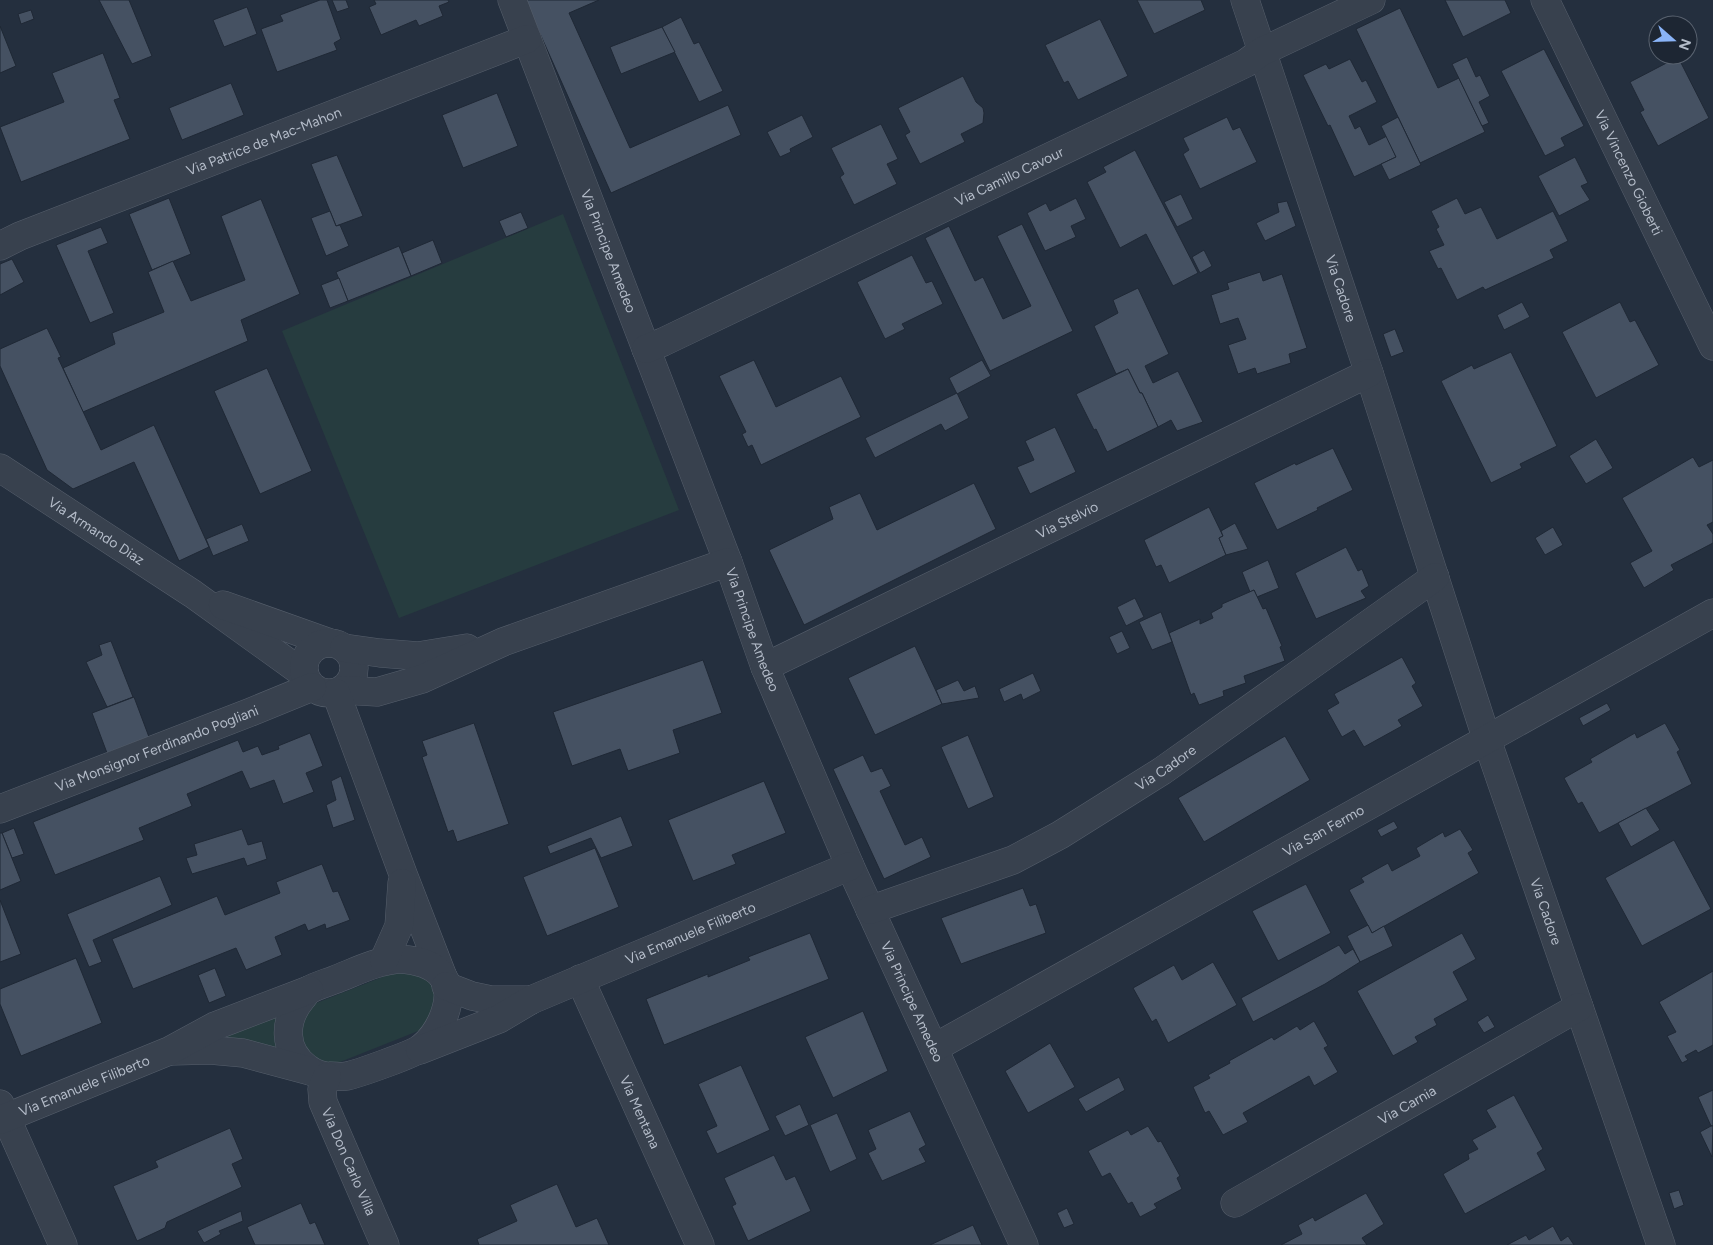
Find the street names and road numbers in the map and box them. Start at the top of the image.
street label: Via Patrice de Mac-Mahon [184,103,344,179]
street label: Via Vincenzo Gioberti [1591,107,1666,238]
street label: Via Camillo Cavour [952,143,1066,210]
street label: Via Principe Amedeo [577,187,640,315]
street label: Via Cadore [1322,253,1360,324]
street label: Via Armando Diaz [45,493,148,568]
street label: Via Stelvio [1033,498,1101,542]
street label: Via Principe Amedeo [722,565,783,694]
street label: Via Monsignor Ferdinando Pogliani [53,701,261,795]
street label: Via Cadore [1132,741,1200,794]
street label: Via San Fermo [1280,801,1367,860]
street label: Via Cadore [1527,876,1566,947]
street label: Via Emanuele Filiberto [623,898,758,968]
street label: Via Principe Amedeo [877,939,947,1065]
street label: Via Emanuele Filiberto [16,1051,152,1120]
street label: Via Mentana [616,1073,664,1151]
street label: Via Carnia [1375,1082,1439,1128]
street label: Via Don Carlo Villa [318,1105,380,1218]

